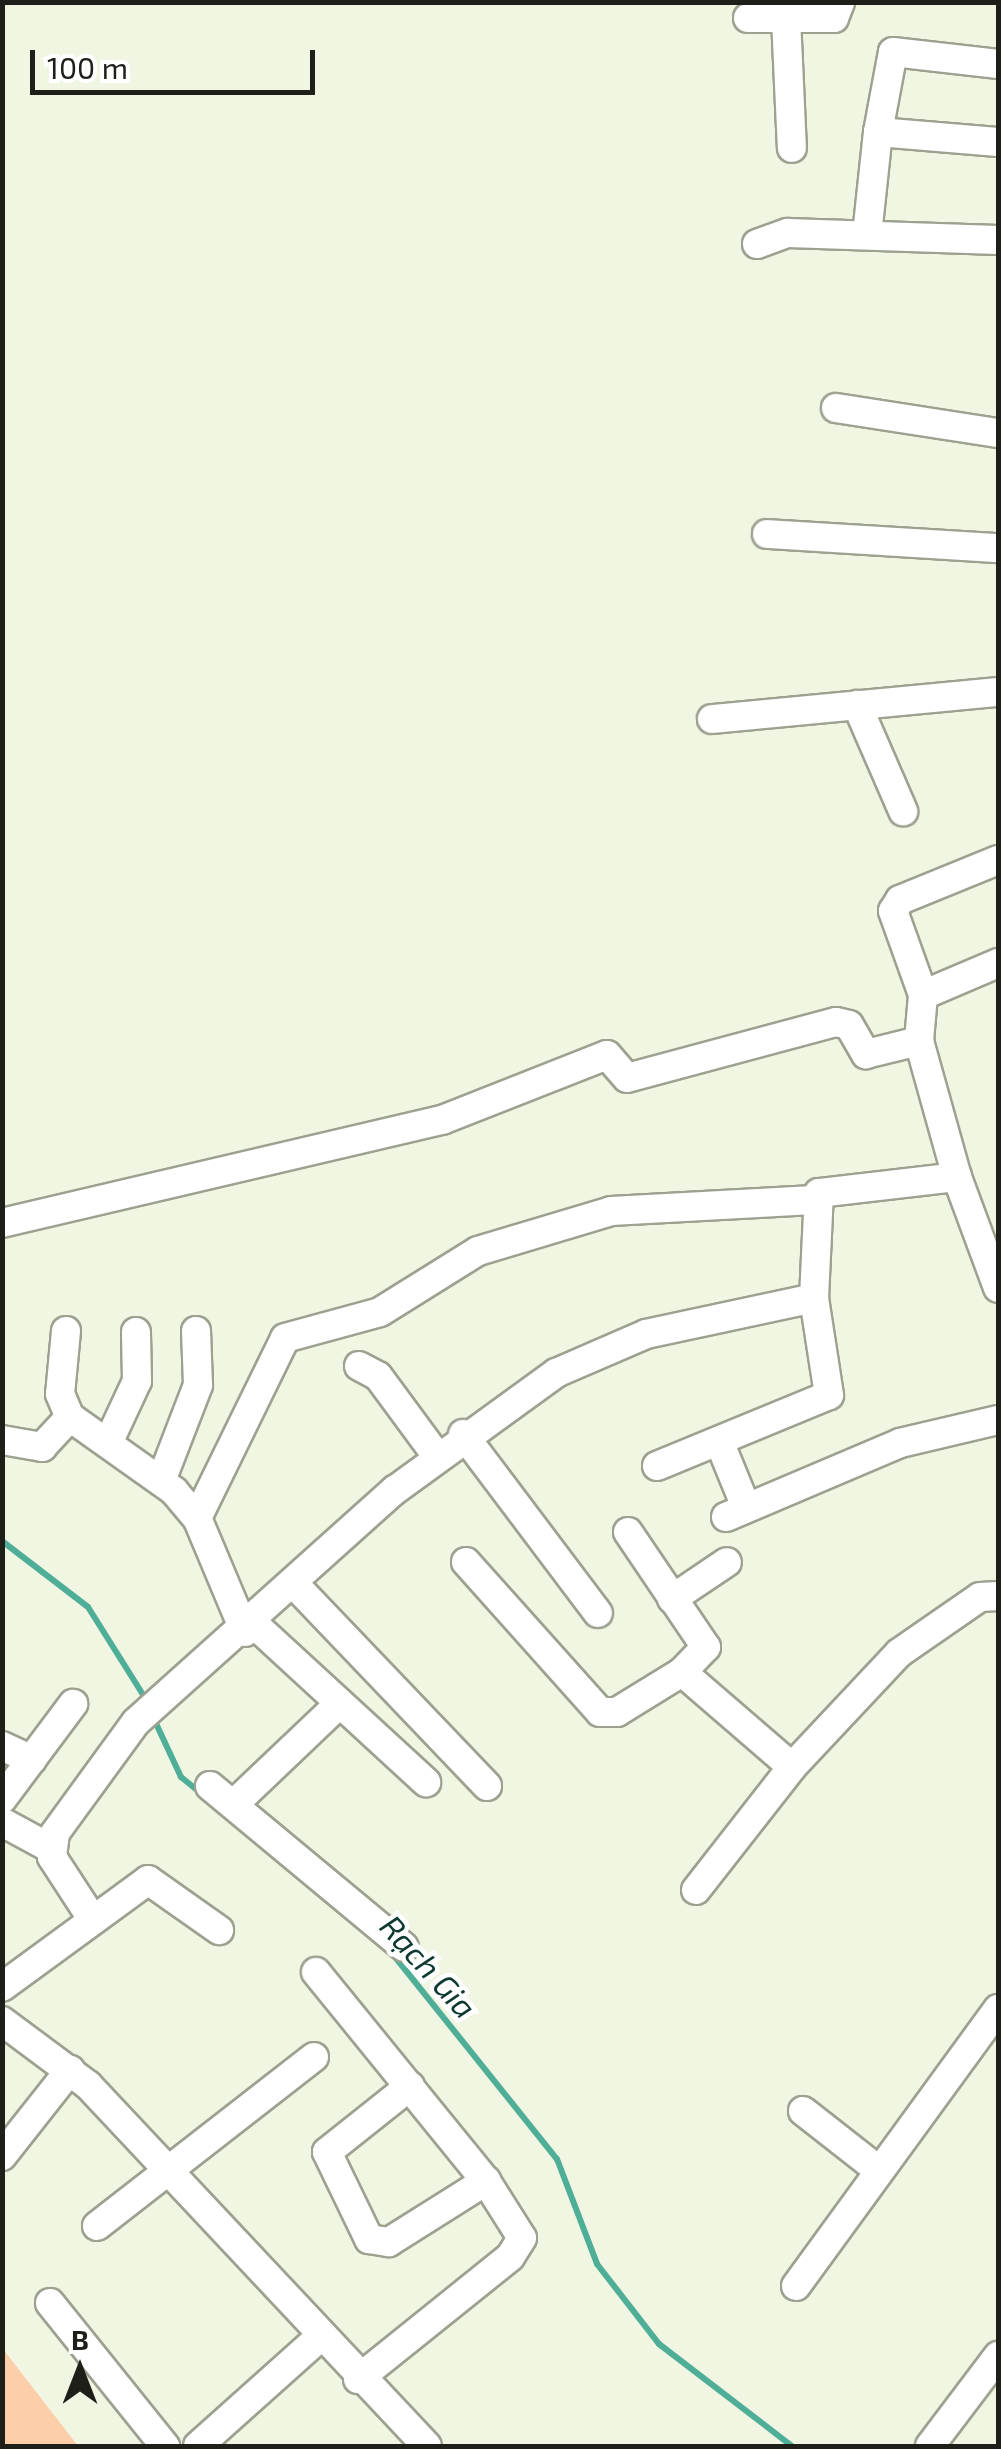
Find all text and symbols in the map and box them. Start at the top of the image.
scale bar [35,30,320,92]
text: 100 m [47,49,128,85]
water label: Rạch Gia [373,1907,485,2025]
north arrow [30,2319,130,2419]
text: B [71,2322,89,2356]

